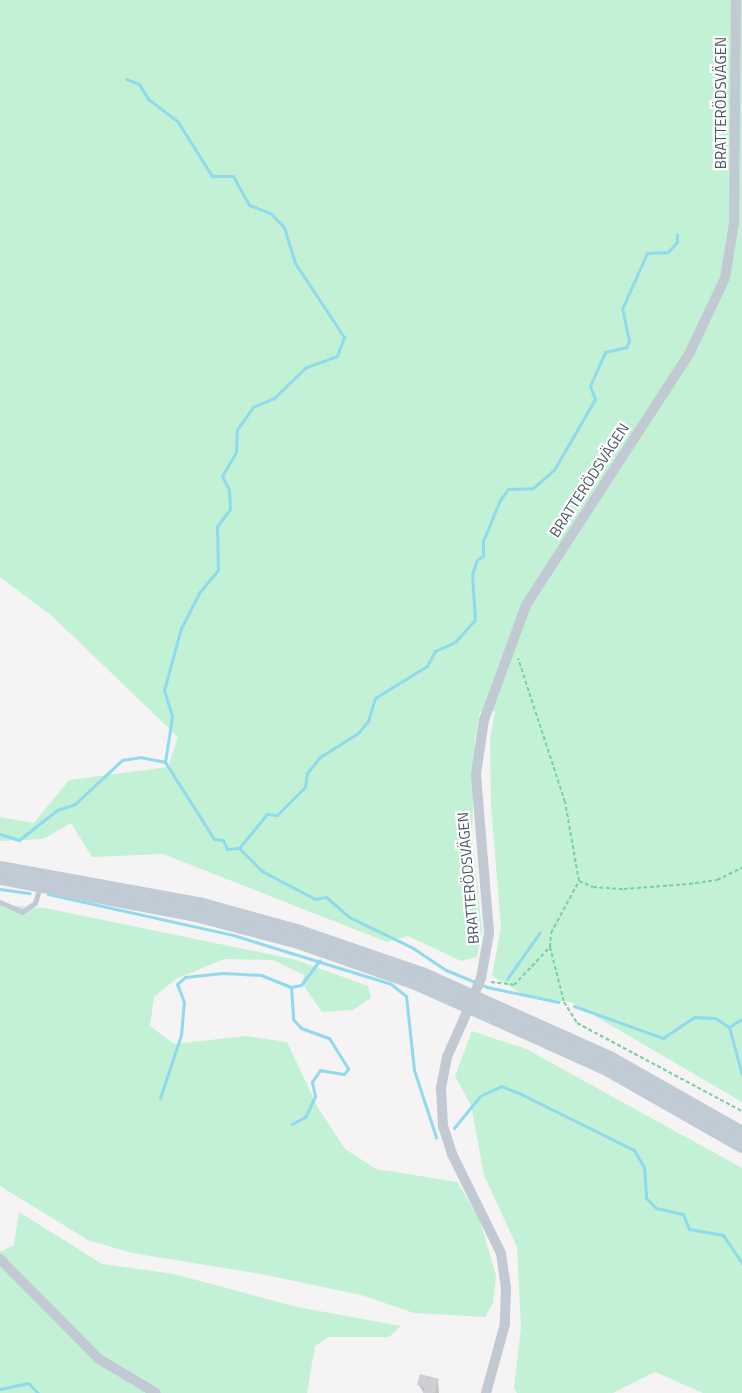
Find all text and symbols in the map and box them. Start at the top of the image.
street label: BRATTERÖDSVÄGEN [712,37,730,169]
street label: BRATTERÖDSVÄGEN [545,420,633,540]
street label: BRATTERÖDSVÄGEN [453,811,483,945]

